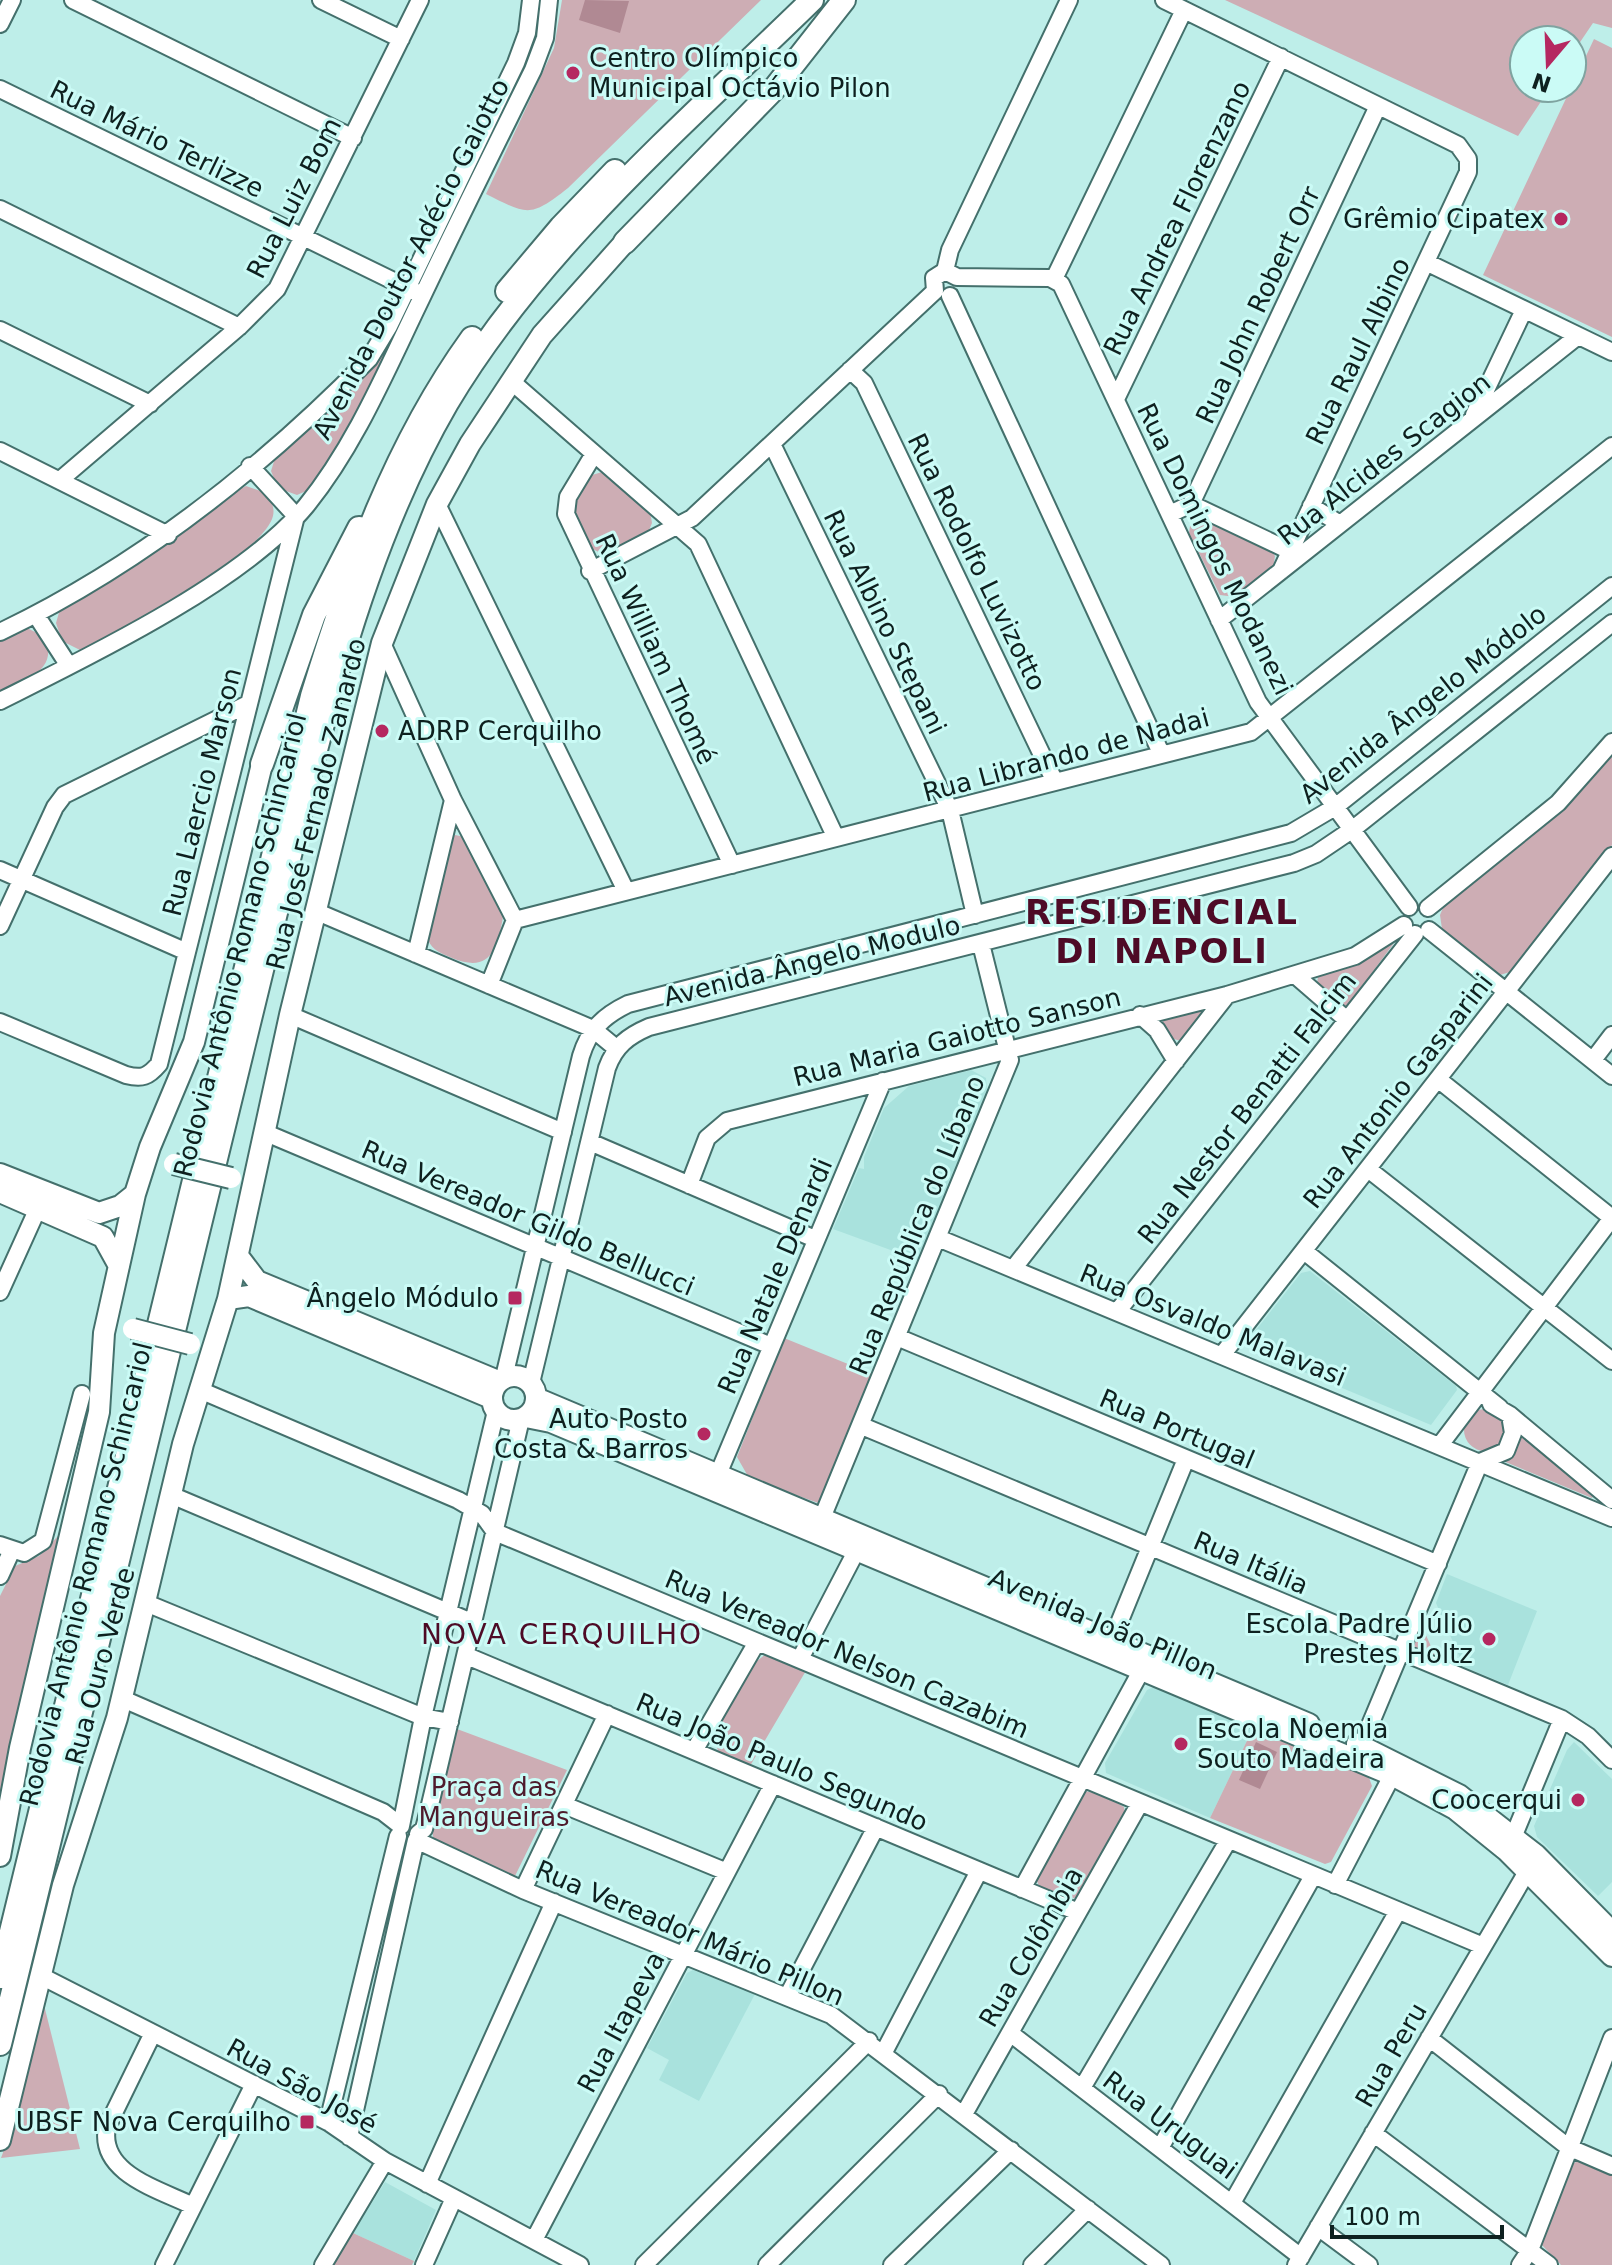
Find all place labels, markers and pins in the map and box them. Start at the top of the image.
place label: Centro Olímpico Municipal Octávio Pilon [589,43,891,103]
marker: Centro Olímpico Municipal Octávio Pilon [564,64,582,82]
place label: Grêmio Cipatex [1343,204,1545,234]
marker: Grêmio Cipatex [1552,210,1570,228]
place label: ADRP Cerquilho [398,716,602,746]
marker: ADRP Cerquilho [373,722,391,740]
place label: Ângelo Módulo [306,1282,499,1313]
marker: Ângelo Módulo [506,1289,524,1307]
place label: Auto Posto Costa & Barros [494,1404,688,1464]
marker: Auto Posto Costa & Barros [695,1425,713,1443]
place label: Escola Padre Júlio Prestes Holtz [1246,1609,1473,1669]
marker: Escola Padre Júlio Prestes Holtz [1480,1630,1498,1648]
place label: Escola Noemia Souto Madeira [1197,1714,1388,1774]
marker: Escola Noemia Souto Madeira [1172,1735,1190,1753]
place label: Coocerqui [1431,1785,1562,1815]
marker: Coocerqui [1569,1791,1587,1809]
place label: UBSF Nova Cerquilho [16,2107,291,2137]
marker: UBSF Nova Cerquilho [298,2113,316,2131]

